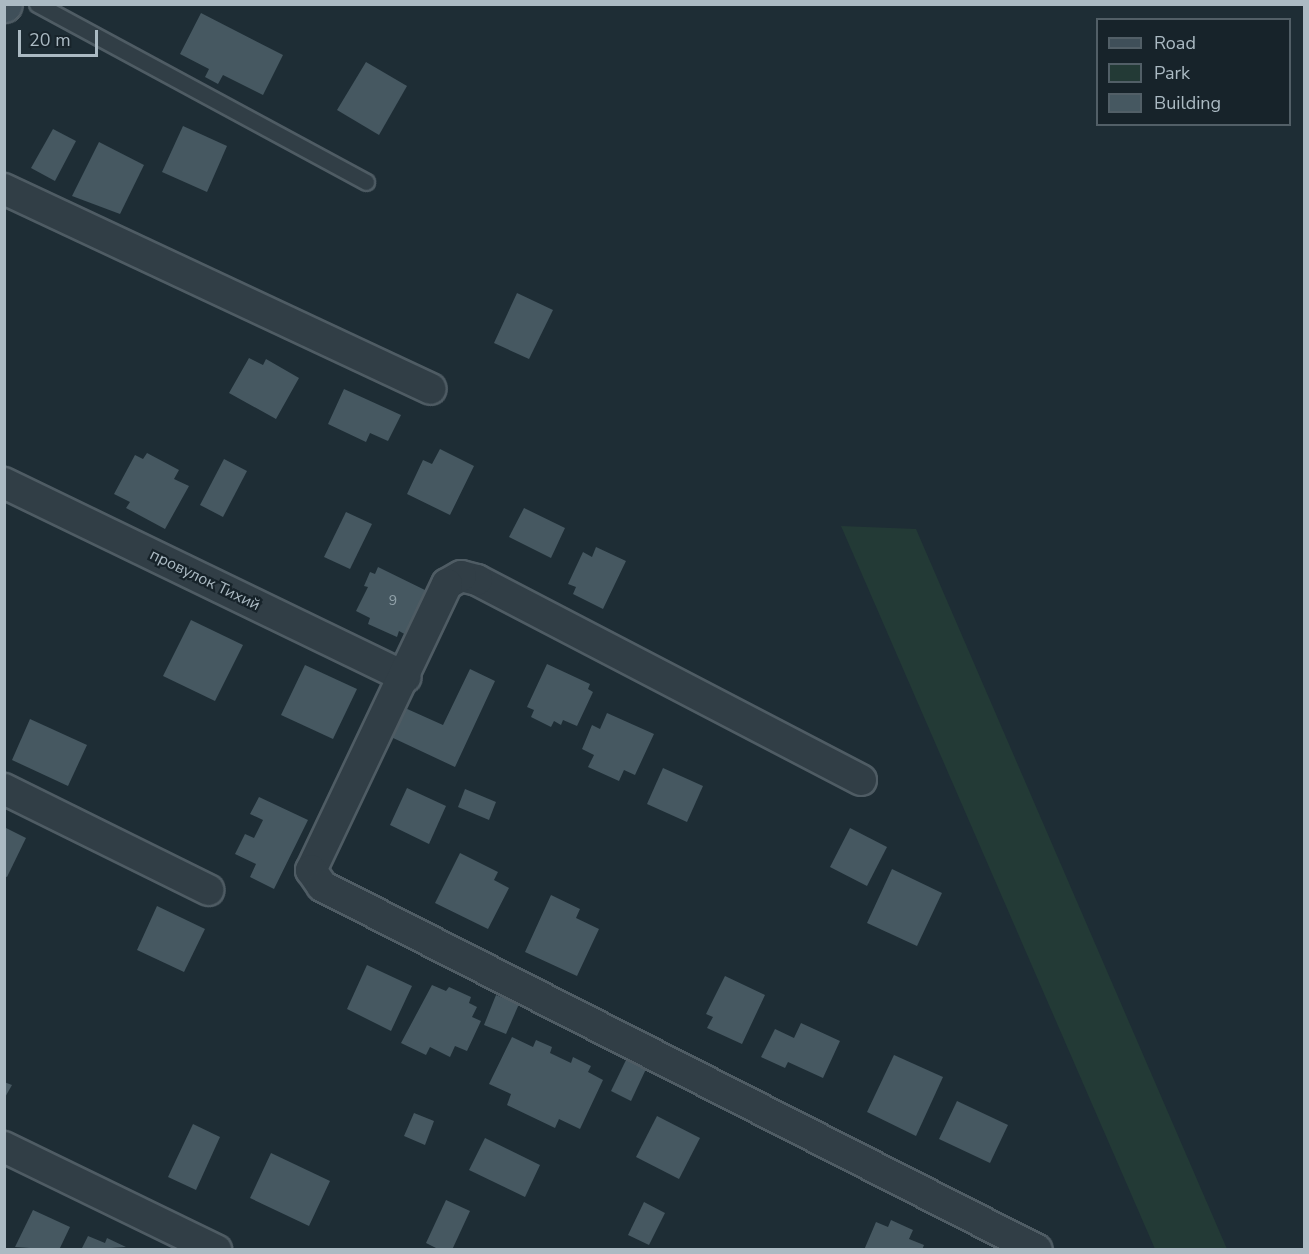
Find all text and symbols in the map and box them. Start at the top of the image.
scale bar [21,18,100,56]
legend [1096,18,1291,126]
text: 20 m [29,28,71,52]
text: Road [1154,31,1196,55]
text: Park [1154,61,1190,85]
text: Building [1154,91,1221,115]
street label: провулок Тихий [147,545,263,615]
house number: 9 [389,593,397,609]

